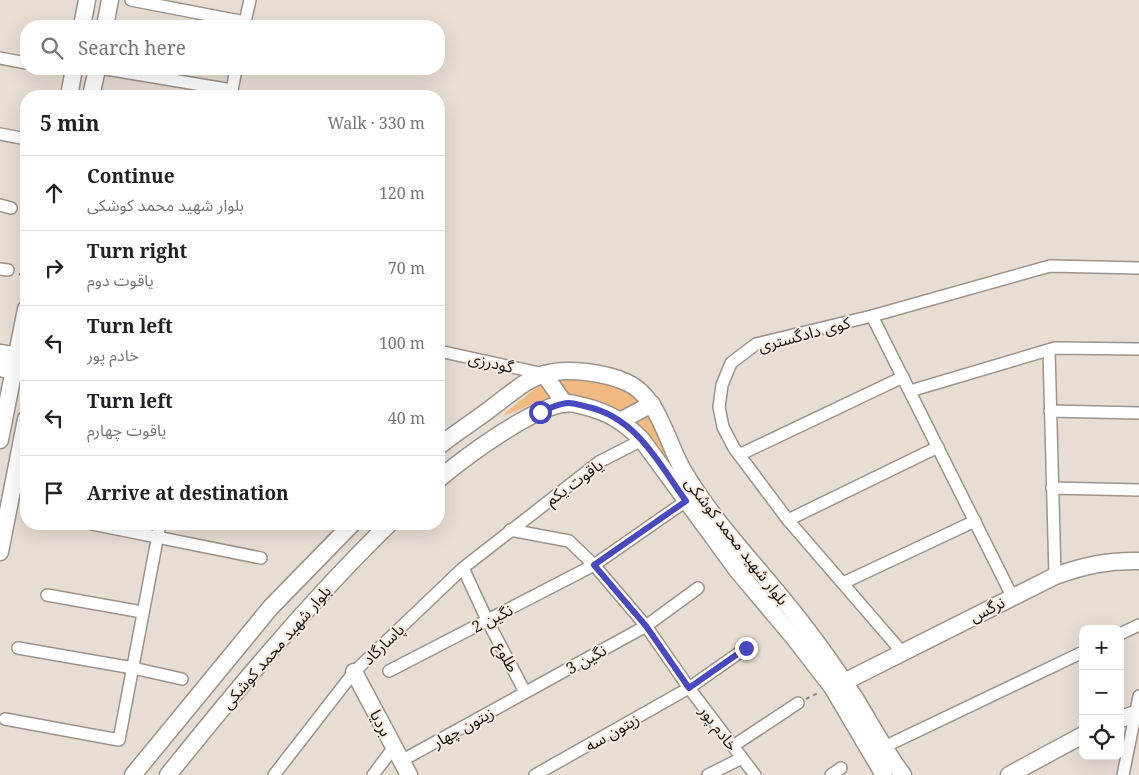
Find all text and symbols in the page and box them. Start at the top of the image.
search box [20,20,445,75]
icon: search [38,34,66,62]
text: Search here [78,35,186,61]
text: 5 min [40,109,99,137]
text: Walk · 330 m [328,112,425,134]
text: Continue [87,163,175,189]
icon: ahead [40,179,68,207]
text: 120 m [379,182,425,204]
text: بلوار شهید محمد کوشکی [87,194,244,216]
text: Turn right [87,238,187,264]
icon: right [40,254,68,282]
text: 70 m [388,257,425,279]
text: یاقوت دوم [87,269,154,291]
street label: کوی دادگستری [756,311,853,357]
text: Turn left [87,313,173,339]
icon: left [40,329,68,357]
text: 100 m [379,332,425,354]
text: خادم پور [87,344,139,366]
street label: گودرزی [466,346,516,378]
text: Turn left [87,388,173,414]
route start [529,401,552,424]
icon: left [40,404,68,432]
text: 40 m [388,407,425,429]
text: یاقوت چهارم [87,419,166,441]
street label: یاقوت یکم [541,454,608,512]
street label: بلوار شهید محمد کوشکی [680,472,794,610]
icon: arrive [40,479,68,507]
text: Arrive at destination [87,480,289,506]
street label: بلوار شهید محمد کوشکی [216,581,336,713]
street label: نرگس [966,591,1008,627]
street label: نگین 2 [468,598,516,638]
street label: پاسارگاد [357,618,409,670]
map controls [1079,625,1124,760]
button: + [1079,625,1124,670]
route end [735,637,758,660]
street label: طلوع [488,638,524,677]
street label: نگین 3 [562,639,610,679]
button: − [1079,670,1124,715]
street label: خادم پور [692,700,743,757]
street label: زیتون چهار [428,701,498,753]
street label: بردیا [365,706,397,740]
street label: زیتون سه [581,708,643,756]
button: locate [1079,715,1124,760]

